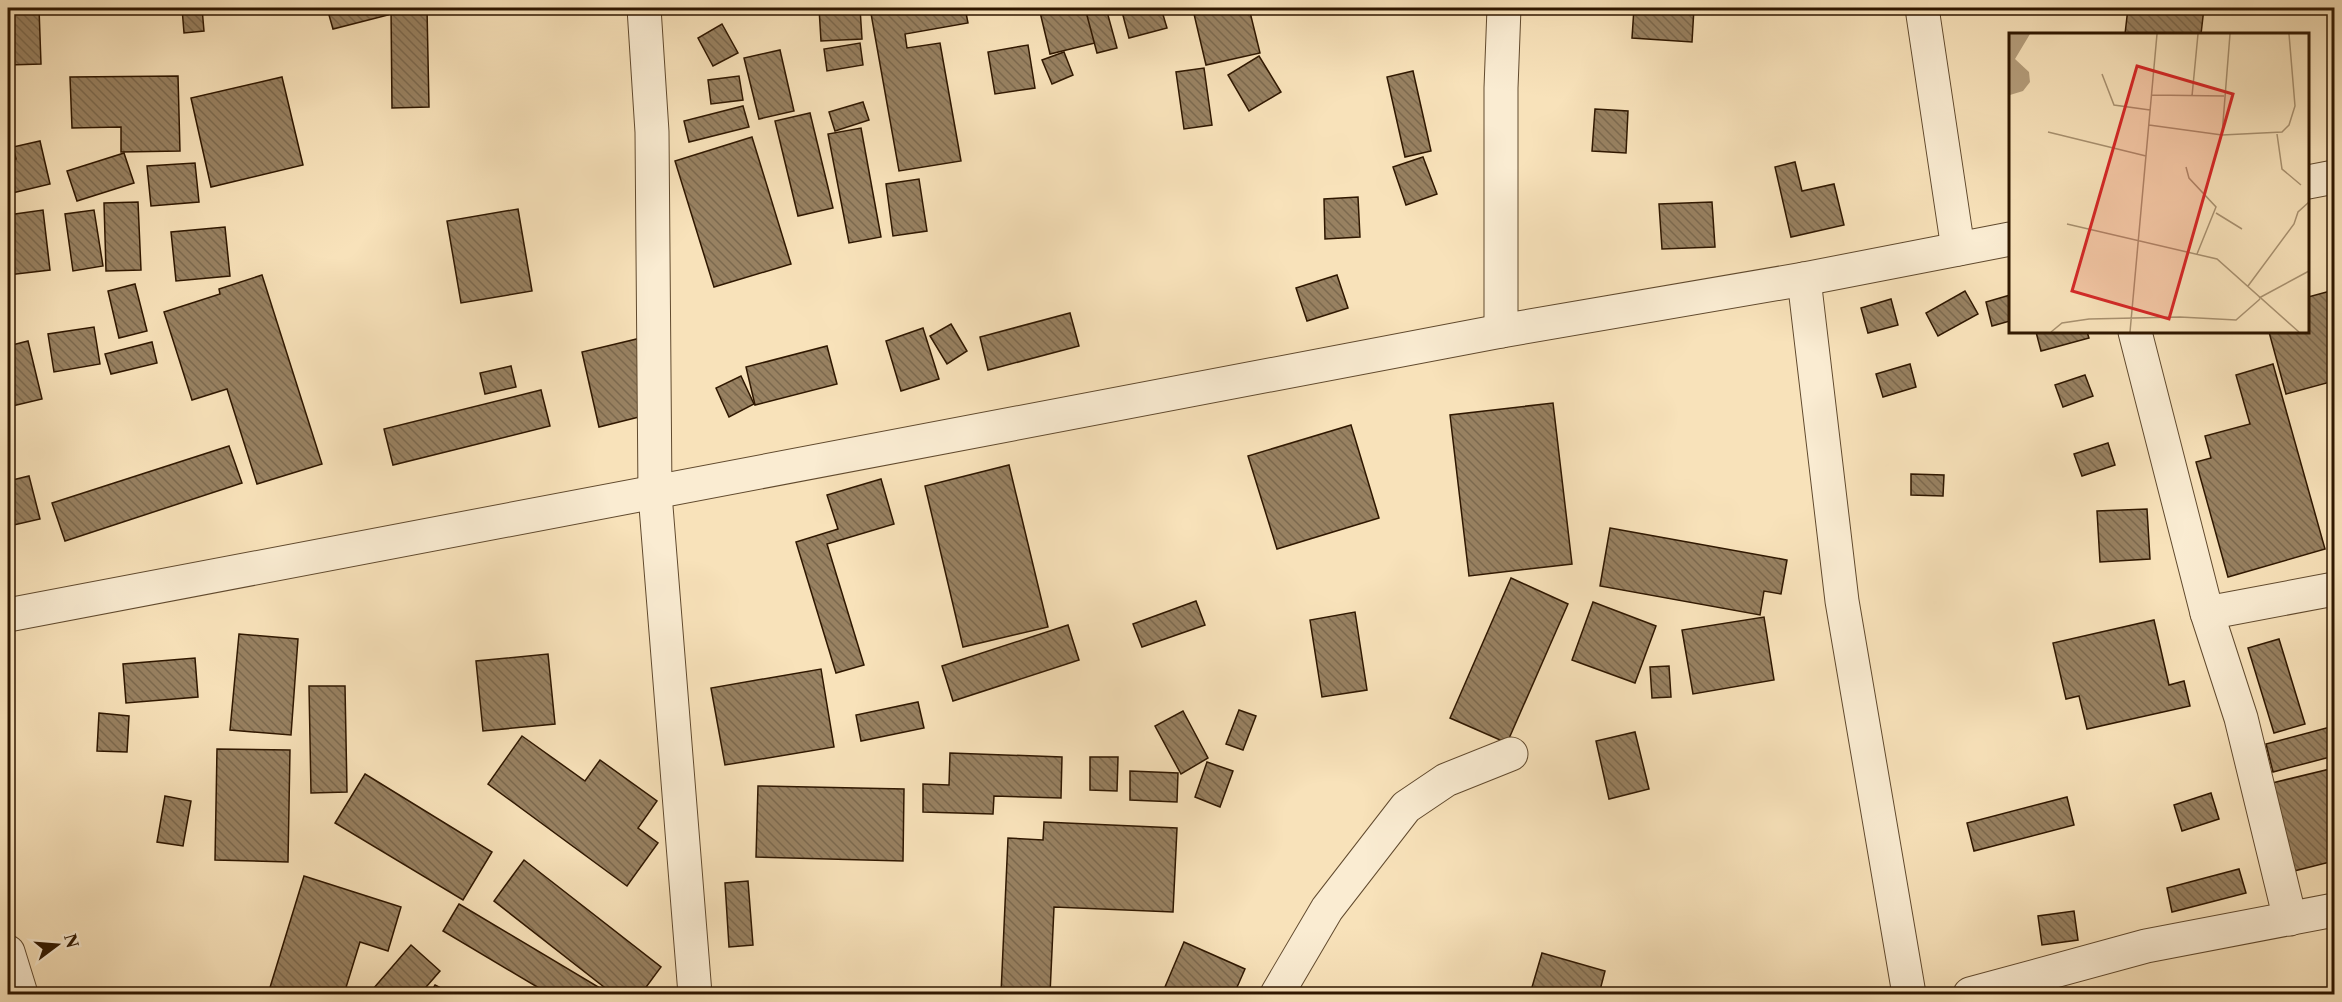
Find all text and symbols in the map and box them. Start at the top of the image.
inset map [2009,33,2309,333]
north arrow [27,915,87,975]
text: N [60,931,83,950]

